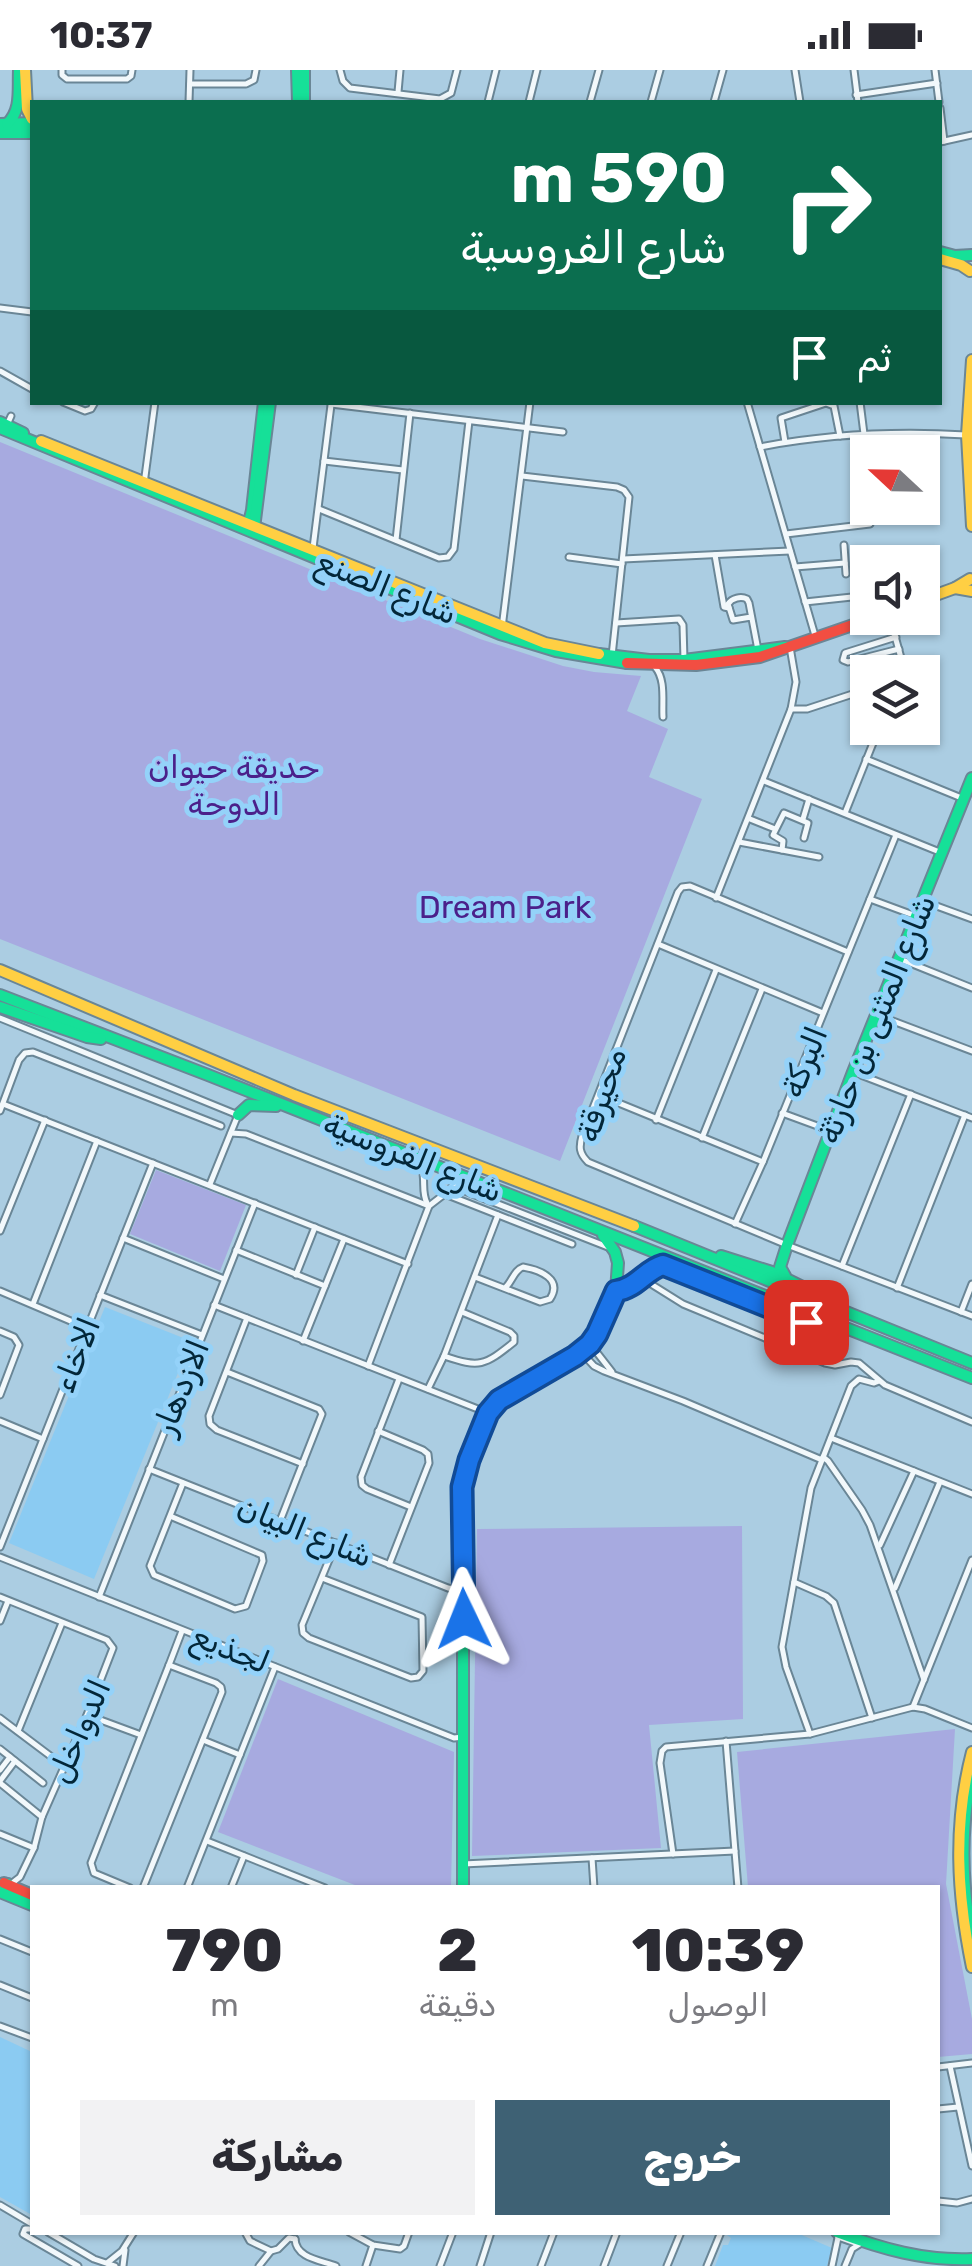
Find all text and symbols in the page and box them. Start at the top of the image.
text: 10:37 [50,12,153,58]
text: 590 m [510,137,727,220]
icon: right [762,140,892,270]
text: شارع الفروسية [460,221,727,274]
icon: arrive [782,330,837,385]
text: ثم [857,335,892,381]
north arrow [850,435,940,525]
map controls [850,435,940,745]
street label: شارع الصنع [310,542,463,636]
button: sound [850,545,940,635]
button: layers [850,655,940,745]
park label: حديقة حيوان الدوحة [148,748,320,823]
park label: Dream Park [419,888,592,926]
street label: شارع المثنى بن حارثة [809,889,946,1150]
street label: البركة [773,1021,835,1103]
street label: محيرقة [568,1043,634,1147]
street label: شارع الفروسية [317,1104,508,1213]
pin [764,1280,849,1365]
icon: arrive [779,1295,834,1350]
street label: الاخاء [44,1312,108,1398]
street label: الازدهار [144,1334,217,1442]
street label: شارع البيان [231,1487,378,1578]
position arrow [412,1567,516,1671]
street label: لجذيع [185,1616,275,1685]
street label: الدواخل [40,1674,118,1788]
text: 790 [166,1915,283,1986]
text: 2 [437,1915,478,1986]
text: 10:39 [632,1915,804,1986]
text: m [210,1986,239,2024]
text: دقيقة [419,1986,496,2024]
text: الوصول [668,1986,769,2024]
button: مشاركة [80,2100,475,2215]
button: خروج [495,2100,890,2215]

